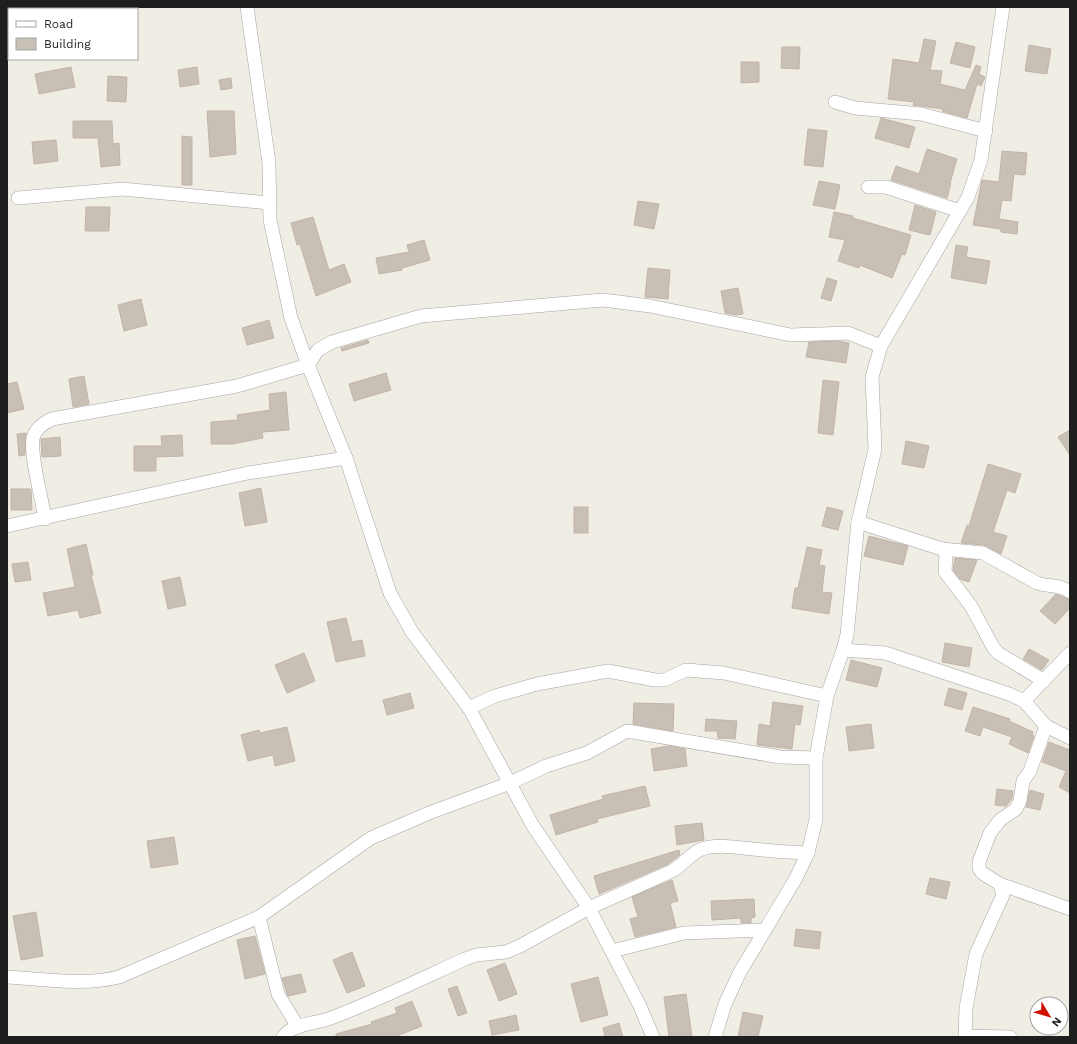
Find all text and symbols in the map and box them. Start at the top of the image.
legend [8,8,138,60]
text: Road [44,17,73,31]
text: Building [44,37,91,51]
north arrow [1029,996,1069,1036]
text: N [1049,1015,1064,1029]

